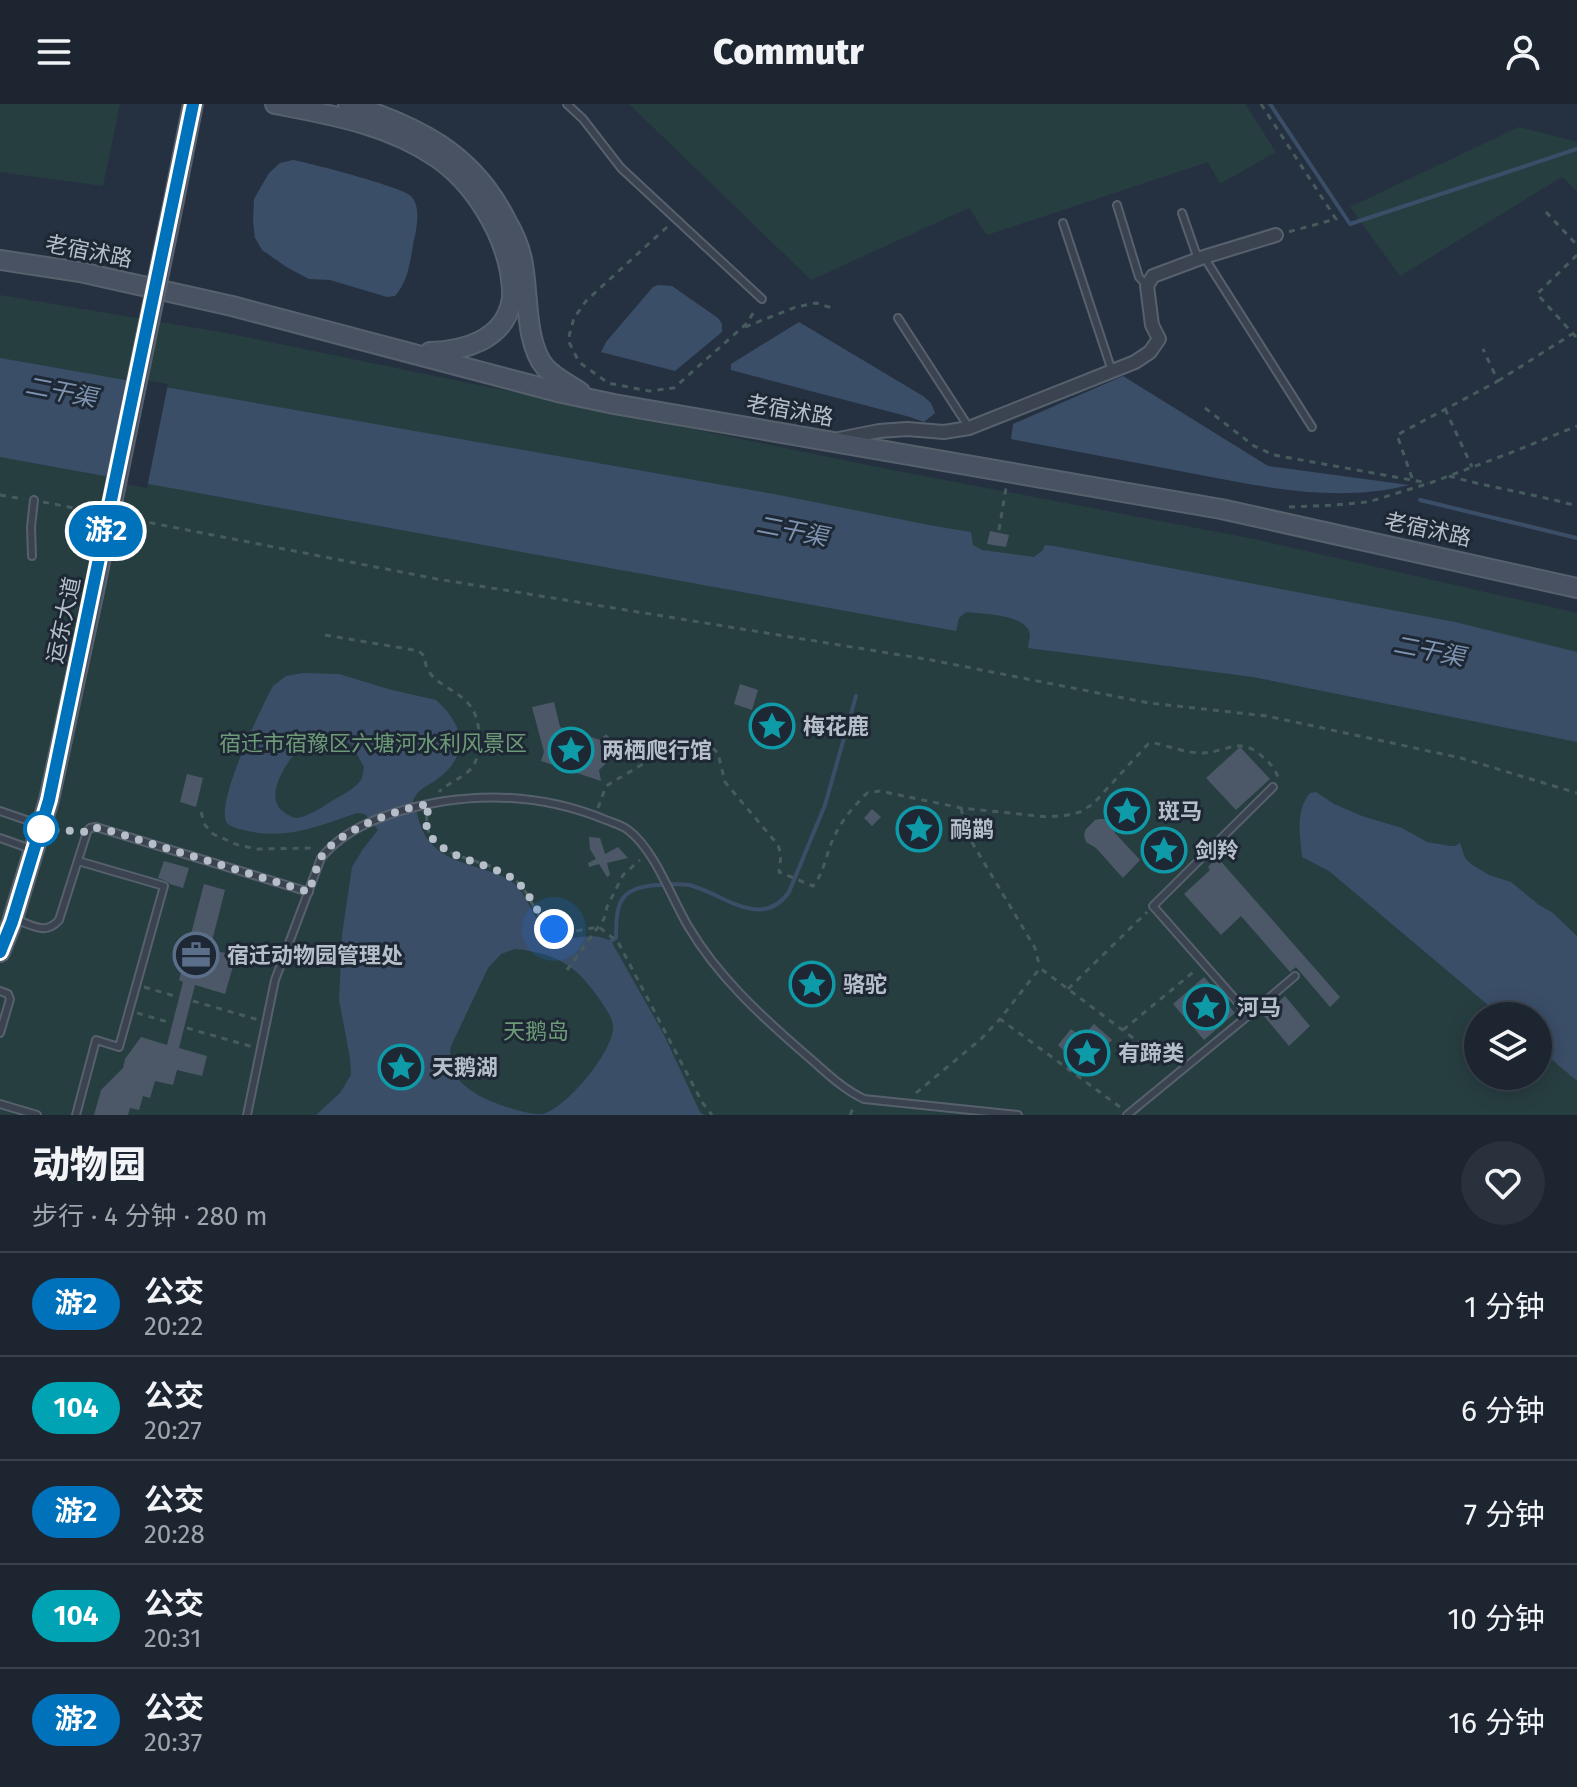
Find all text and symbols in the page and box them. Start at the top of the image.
icon: menu [32,30,76,74]
text: Commutr [713,30,864,74]
icon: person [1501,30,1545,74]
street label: 老宿沭路 [43,230,135,273]
water label: 二干渠 [23,371,102,413]
street label: 老宿沭路 [744,390,836,431]
line badge: 游2 [70,505,142,557]
street label: 老宿沭路 [1382,507,1474,552]
water label: 二干渠 [754,510,833,552]
text: 游2 [85,514,127,547]
street label: 运东大道 [41,574,86,666]
water label: 二干渠 [1391,630,1470,672]
place icon: 梅花鹿 [748,702,796,750]
place label: 梅花鹿 [803,713,869,740]
place icon: 两栖爬行馆 [547,726,595,774]
park label: 宿迁市宿豫区六塘河水利风景区 [219,730,527,757]
place label: 两栖爬行馆 [602,737,712,764]
place icon: 斑马 [1103,787,1151,835]
place label: 斑马 [1158,798,1202,825]
place icon: 鸸鹋 [895,805,943,853]
unlabelled marker [24,812,58,846]
place label: 鸸鹋 [950,816,994,843]
place icon: 剑羚 [1140,826,1188,874]
place label: 剑羚 [1195,837,1239,864]
your location [534,909,574,949]
office icon: 宿迁动物园管理处 [172,931,220,979]
place label: 宿迁动物园管理处 [227,942,403,969]
place icon: 骆驼 [788,960,836,1008]
place label: 骆驼 [843,971,887,998]
place icon: 河马 [1182,983,1230,1031]
place label: 河马 [1237,994,1281,1021]
map controls [1464,1002,1552,1090]
button: layers [1464,1002,1552,1090]
park label: 天鹅岛 [503,1018,569,1045]
place icon: 有蹄类 [1063,1029,1111,1077]
place label: 有蹄类 [1118,1040,1184,1067]
place icon: 天鹅湖 [377,1043,425,1091]
place label: 天鹅湖 [432,1054,498,1081]
button: heart [1461,1141,1545,1225]
text: 动物园 [32,1142,146,1188]
text: 步行 · 4 分钟 · 280 m [32,1201,268,1232]
text: 公交 [144,1274,204,1310]
text: 游2 [55,1287,97,1320]
text: 1 分钟 [1464,1289,1545,1325]
text: 20:22 [144,1311,203,1342]
text: 公交 [144,1378,204,1414]
text: 104 [53,1391,99,1424]
text: 6 分钟 [1461,1393,1545,1429]
text: 20:27 [144,1415,202,1446]
text: 公交 [144,1482,204,1518]
text: 游2 [55,1495,97,1528]
text: 7 分钟 [1464,1497,1545,1533]
text: 20:28 [144,1519,205,1550]
text: 公交 [144,1586,204,1622]
text: 104 [53,1599,99,1632]
text: 10 分钟 [1447,1601,1545,1637]
text: 20:31 [144,1623,201,1654]
text: 公交 [144,1690,204,1726]
text: 游2 [55,1703,97,1736]
text: 16 分钟 [1448,1705,1545,1741]
text: 20:37 [144,1727,202,1758]

